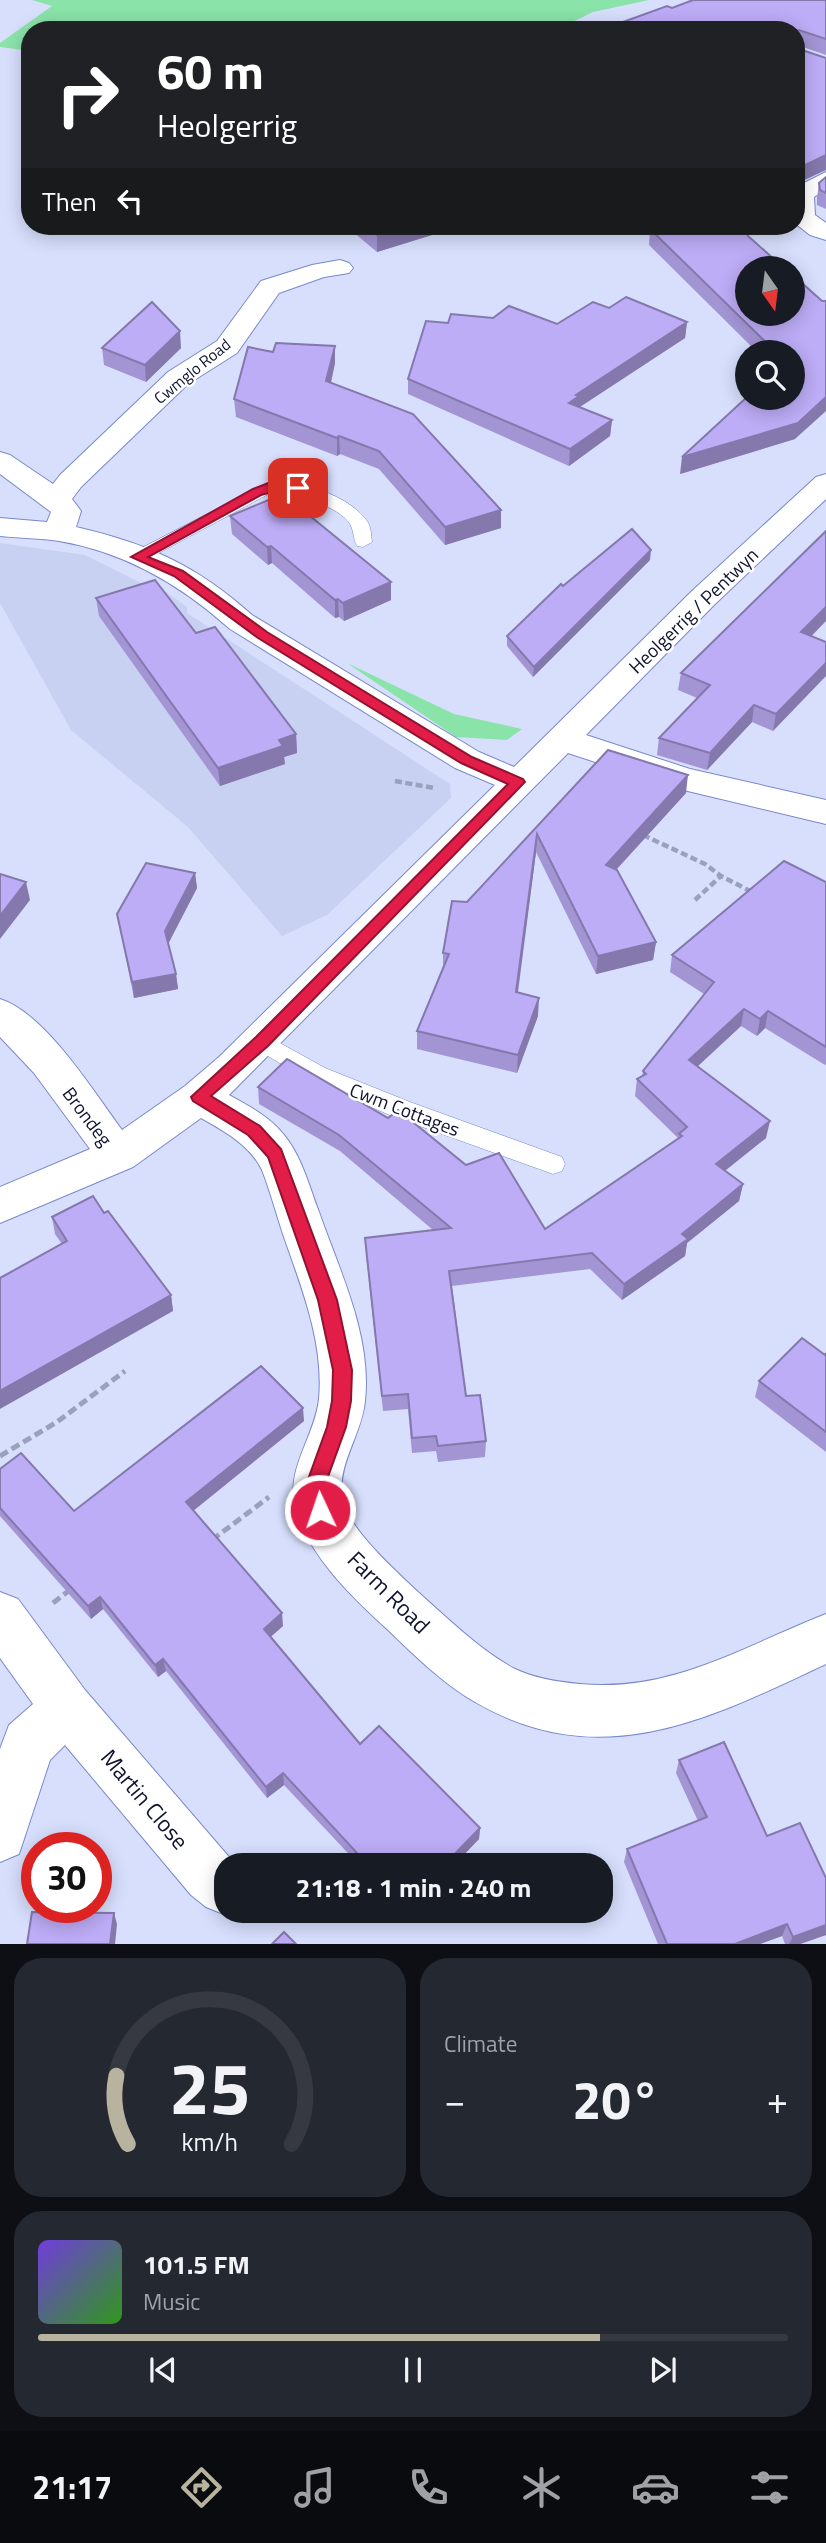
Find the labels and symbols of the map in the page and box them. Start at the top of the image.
north arrow [735,256,805,326]
street label: Cwmglo Road [148,333,236,409]
pin [268,458,328,518]
street label: Heolgerrig / Pentwyn [621,540,765,680]
street label: Cwm Cottages [346,1075,464,1143]
street label: Brondeg [56,1080,120,1152]
position arrow [283,1473,357,1547]
street label: Farm Road [340,1543,438,1641]
street label: Martin Close [93,1741,197,1857]
speed limit sign: 30 [21,1832,112,1923]

